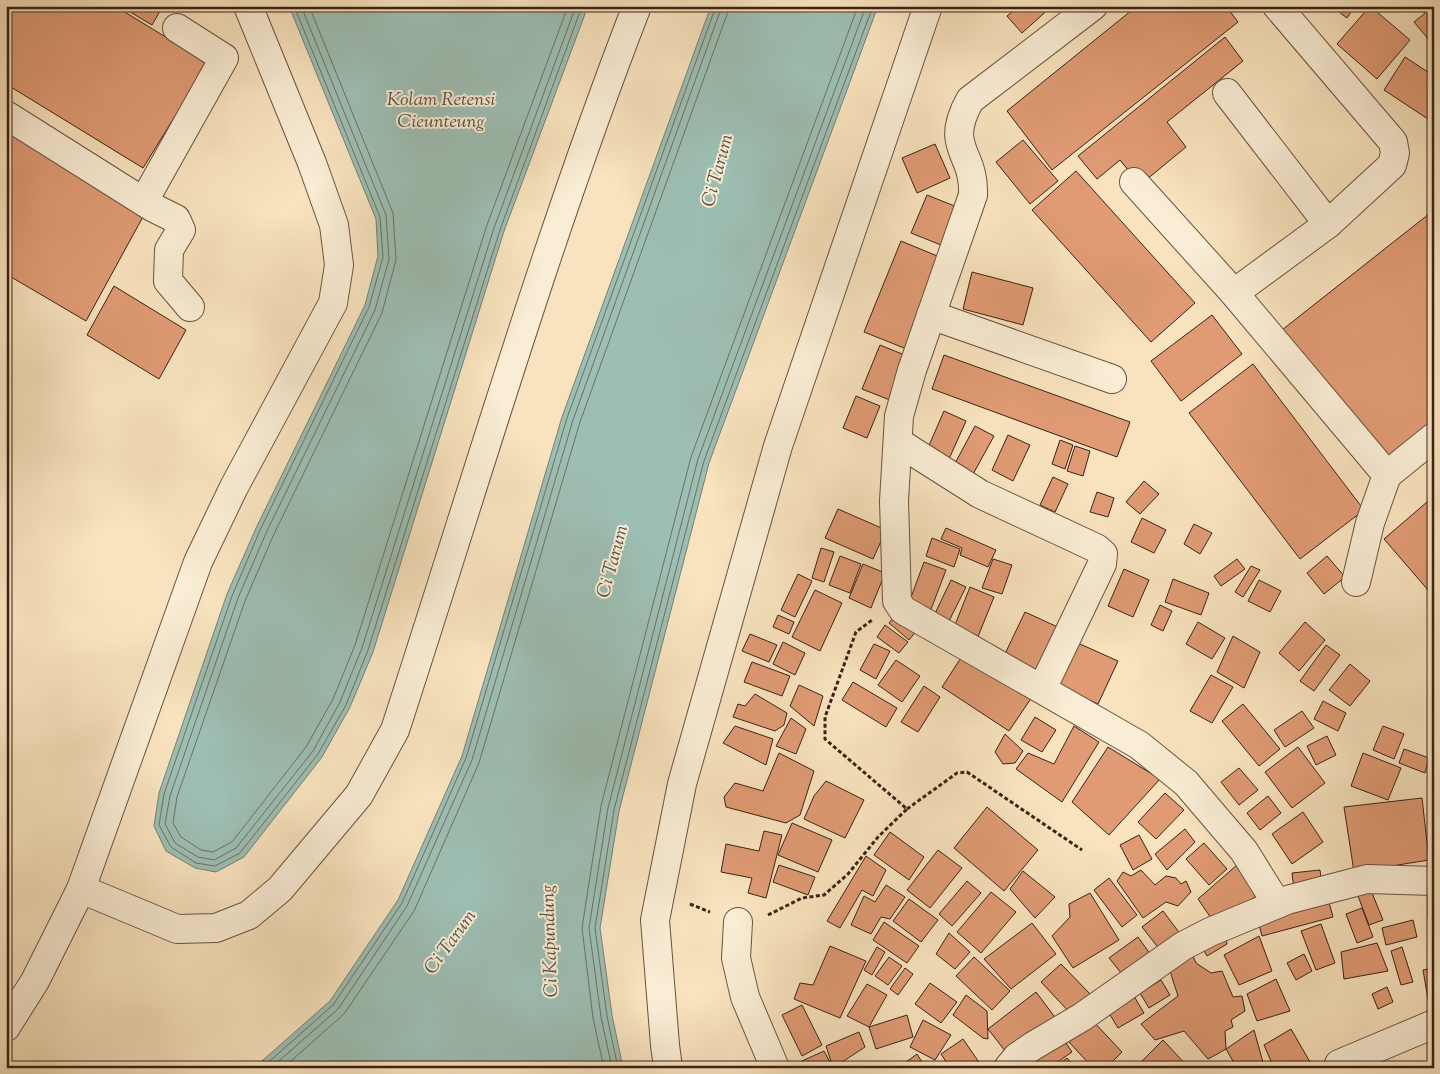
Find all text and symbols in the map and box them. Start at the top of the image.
water label: Kolam Retensi Cieunteung [387,87,496,136]
water label: Ci Tarum [696,131,741,210]
water label: Ci Tarum [591,522,636,601]
water label: Ci Kapundung [535,884,566,998]
water label: Ci Tarum [418,904,484,981]

